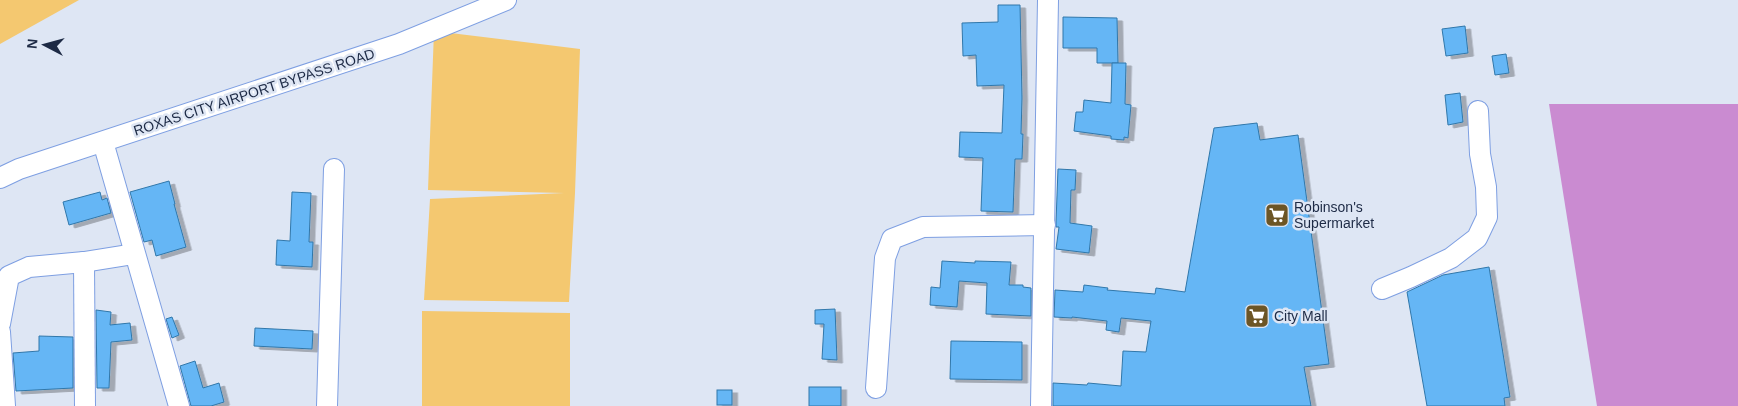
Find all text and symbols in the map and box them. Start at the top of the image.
north arrow [20,20,70,70]
text: N [24,38,41,50]
street label: ROXAS CITY AIRPORT BYPASS ROAD [131,45,377,139]
place label: Robinson's Supermarket [1294,199,1374,231]
supermarket icon: Robinson's Supermarket [1264,202,1290,228]
supermarket icon: City Mall [1244,303,1270,329]
place label: City Mall [1274,308,1328,324]

